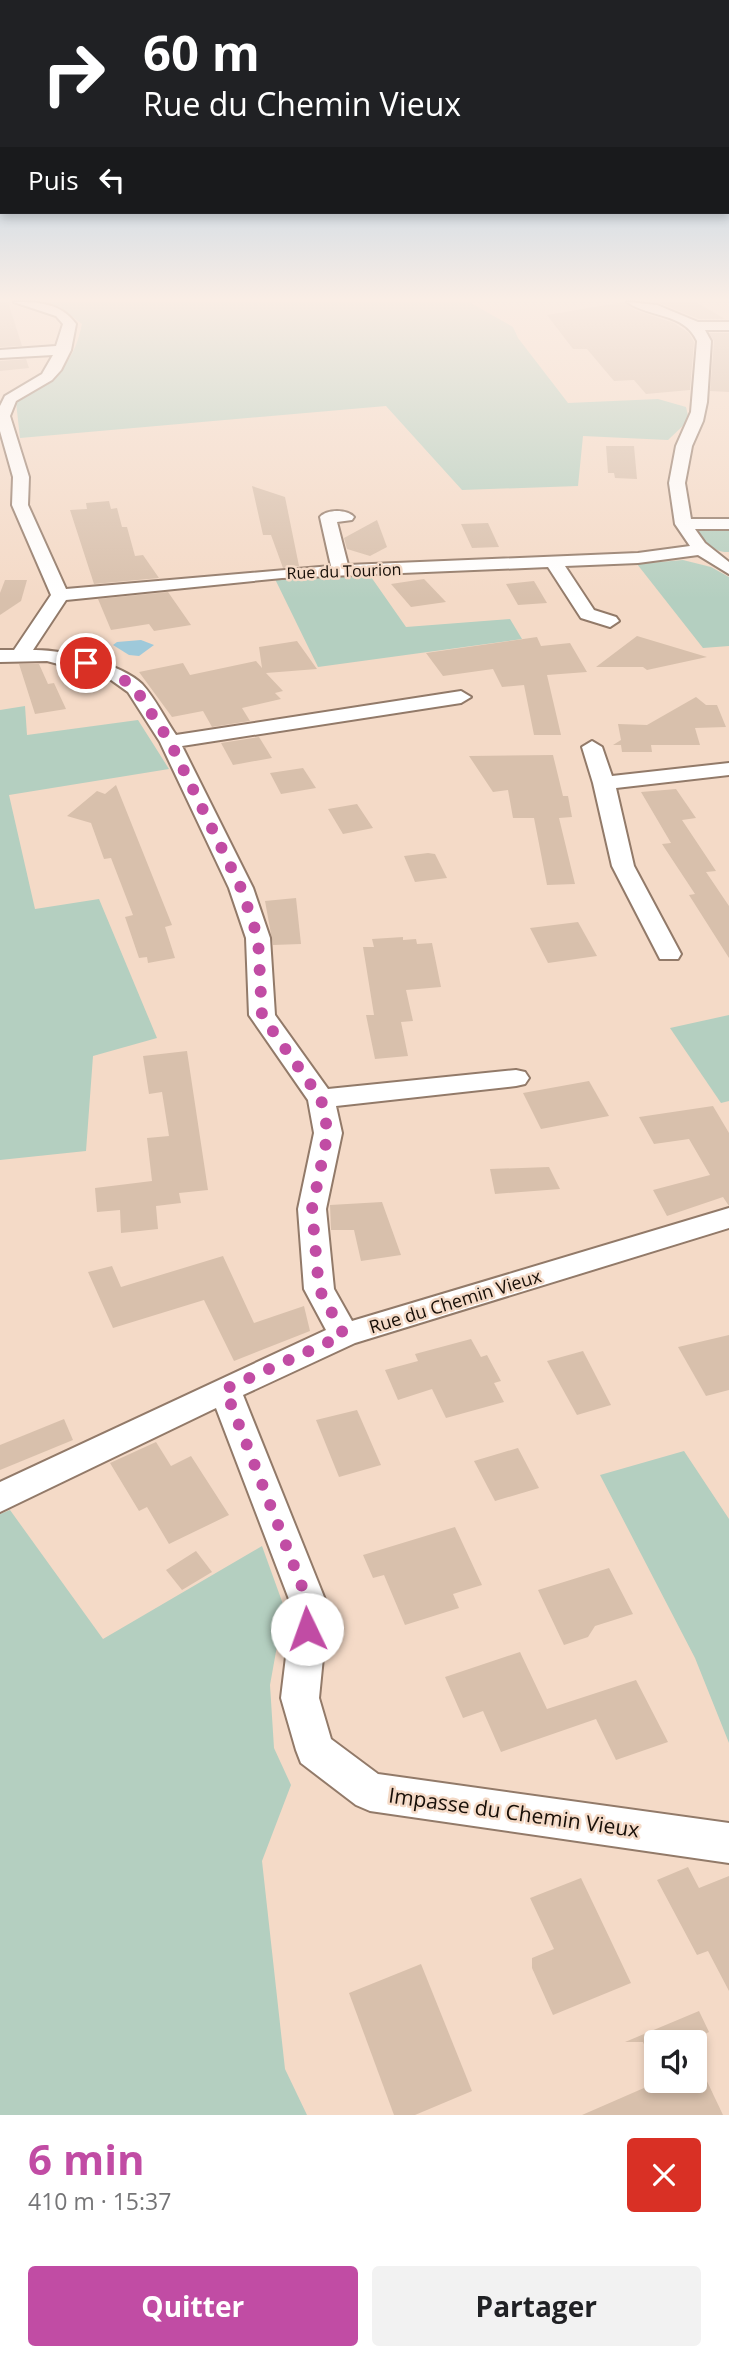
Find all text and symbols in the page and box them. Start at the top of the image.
text: 60 m [143,19,260,85]
icon: right [28,28,119,119]
text: Rue du Chemin Vieux [143,82,461,125]
icon: left [93,161,131,199]
text: Puis [28,162,79,198]
street label: Rue du Tourion [286,558,402,584]
pin [56,633,116,693]
icon: arrive [67,644,105,682]
street label: Rue du Chemin Vieux [366,1263,545,1339]
position arrow [270,1592,344,1666]
street label: Impasse du Chemin Vieux [387,1781,641,1843]
map controls [644,2030,707,2093]
button: sound [644,2030,707,2093]
text: 6 min [28,2130,145,2187]
button: close [627,2138,701,2212]
text: 410 m · 15:37 [28,2185,171,2217]
button: Quitter [28,2266,358,2346]
button: Partager [372,2266,701,2346]

